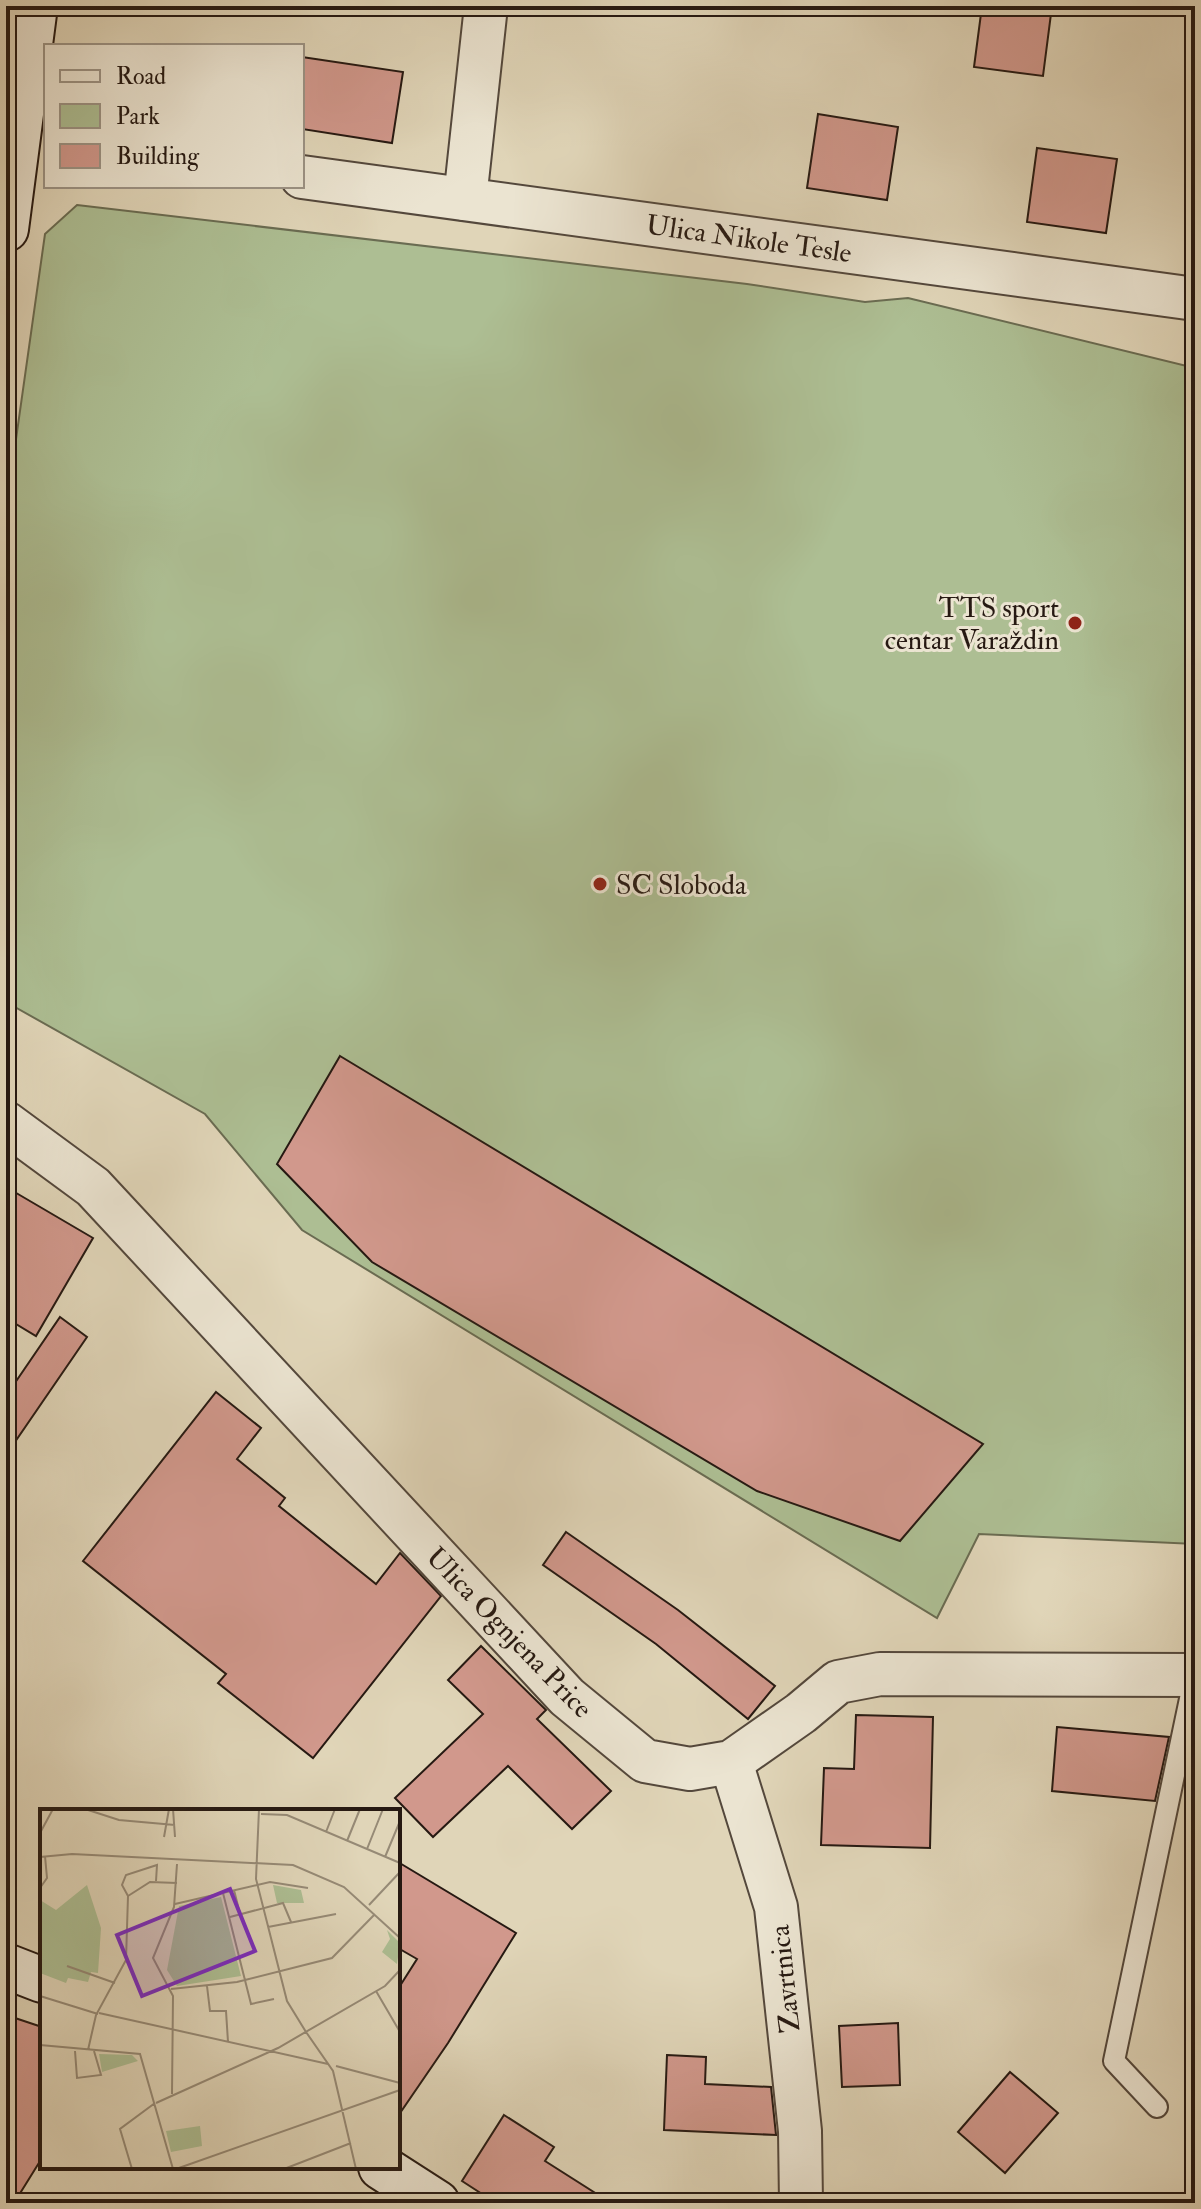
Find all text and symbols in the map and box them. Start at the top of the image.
legend [44,44,304,188]
text: Road [116,61,166,92]
text: Park [116,101,160,132]
text: Building [116,141,200,172]
street label: Ulica Nikole Tesle [644,208,854,271]
place label: TTS sport centar Varaždin [885,591,1059,658]
marker: TTS sport centar Varaždin [1066,614,1084,632]
place label: SC Sloboda [616,868,747,903]
marker: SC Sloboda [591,875,609,893]
street label: Ulica Ognjena Price [418,1540,600,1726]
inset map [40,1809,400,2169]
street label: Zavrtnica [762,1923,809,2034]

